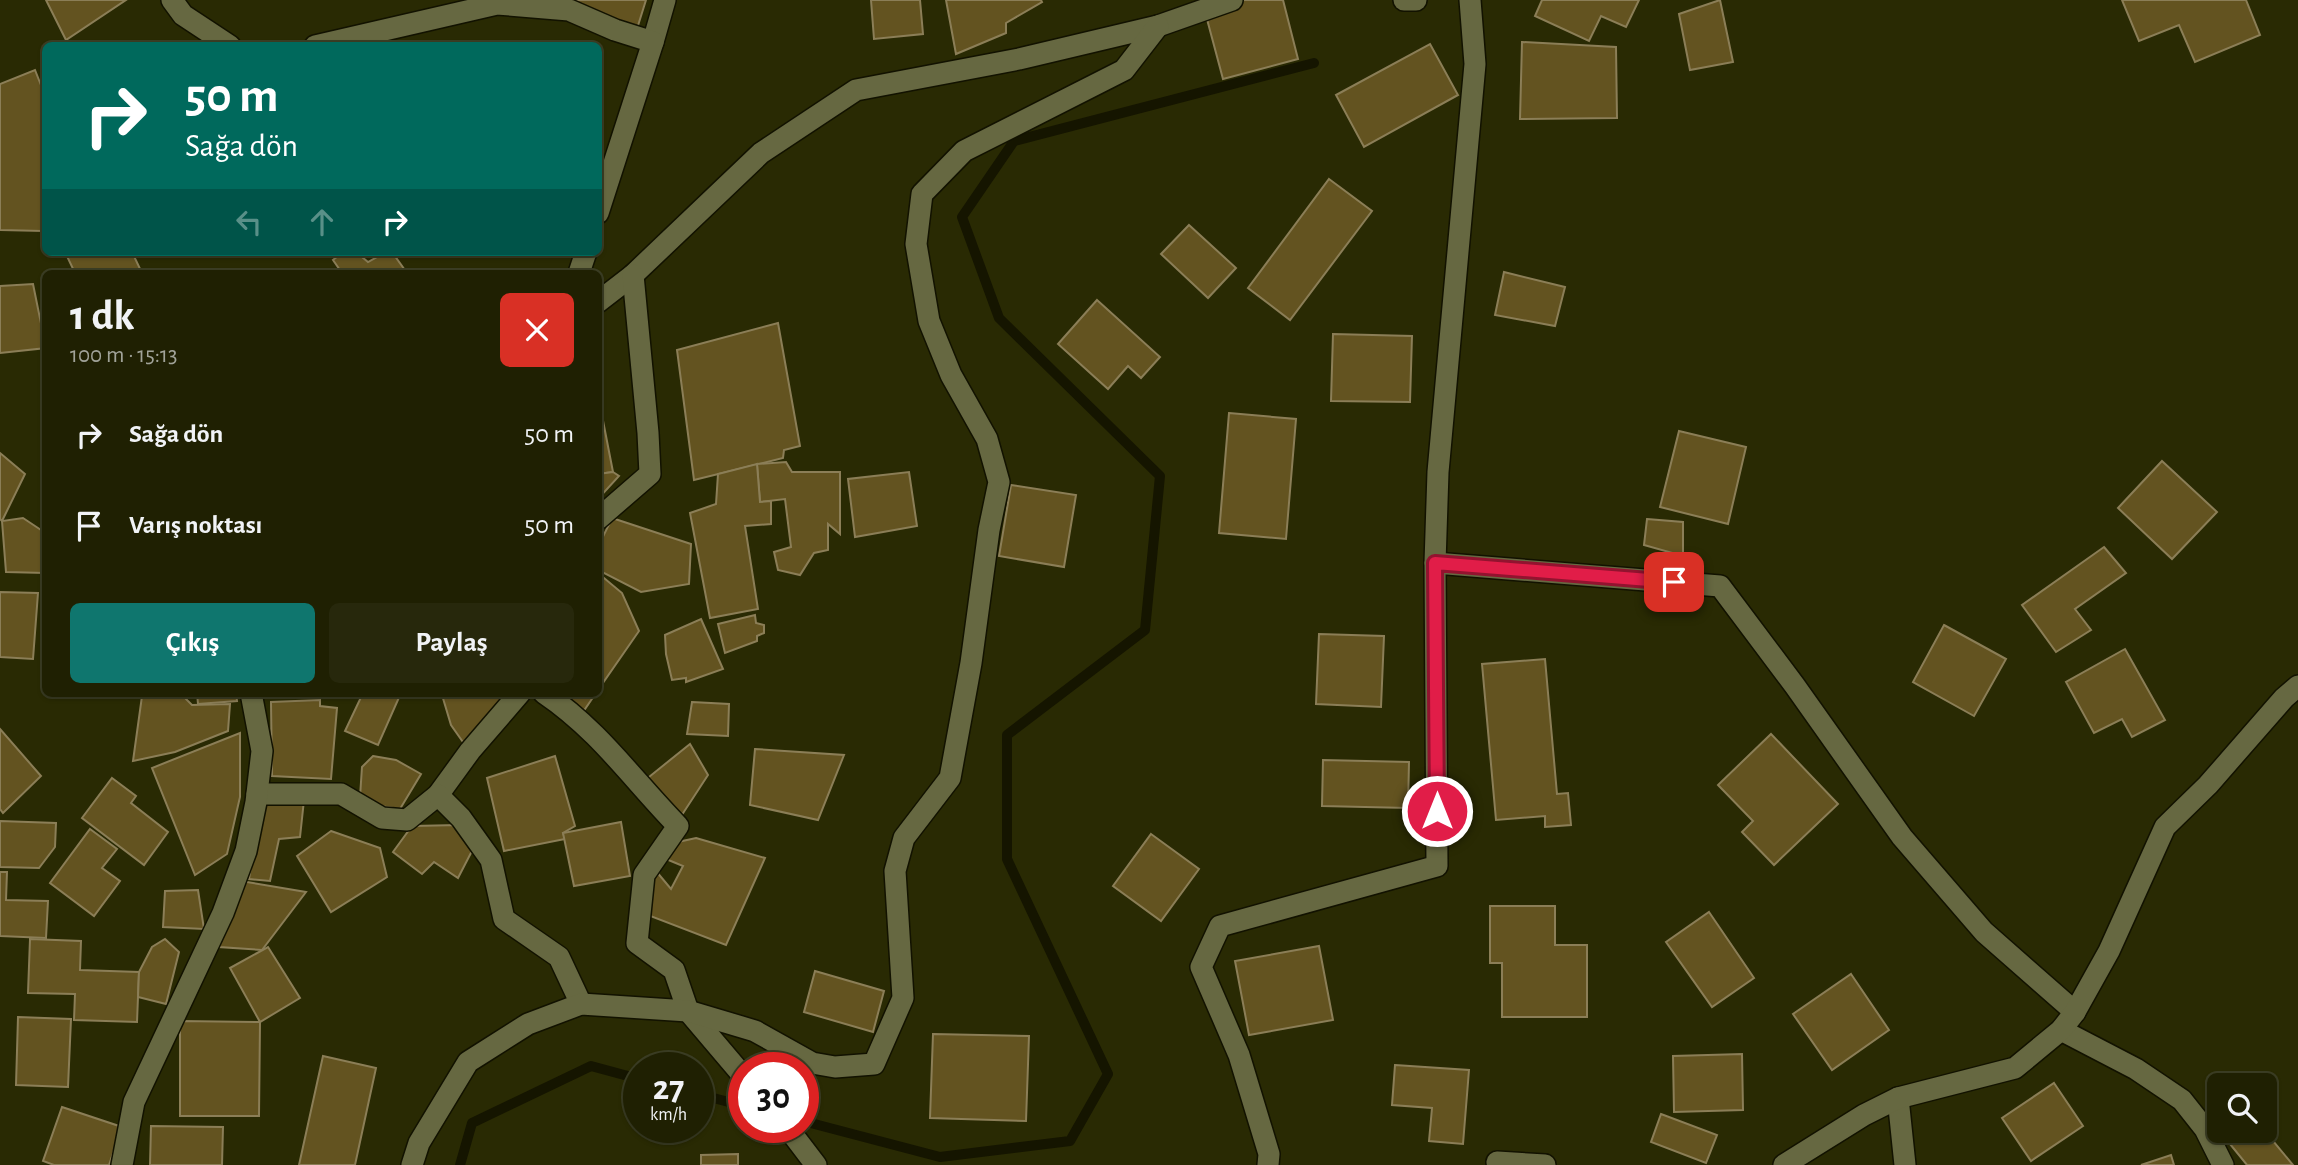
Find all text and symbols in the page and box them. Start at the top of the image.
icon: right [70,70,161,161]
text: 50 m [185,72,279,121]
text: Sağa dön [185,130,298,162]
icon: left [230,203,268,241]
icon: ahead [303,203,341,241]
icon: right [376,203,414,241]
button: close [500,293,574,367]
text: 1 dk [70,295,134,337]
text: 100 m · 15:13 [70,344,177,367]
icon: right [70,416,108,454]
text: Sağa dön [129,421,223,447]
text: 50 m [524,421,574,447]
icon: arrive [70,507,108,545]
text: Varış noktası [129,512,262,538]
text: 50 m [524,512,574,538]
pin [1644,552,1704,612]
icon: arrive [1655,563,1693,601]
button: Çıkış [70,603,315,683]
button: Paylaş [329,603,574,683]
position arrow [1400,774,1474,848]
speed limit sign: 30 [728,1052,819,1143]
text: 27 [653,1071,684,1106]
map controls [2207,1073,2277,1143]
button: search [2207,1073,2277,1143]
text: km/h [650,1106,687,1124]

